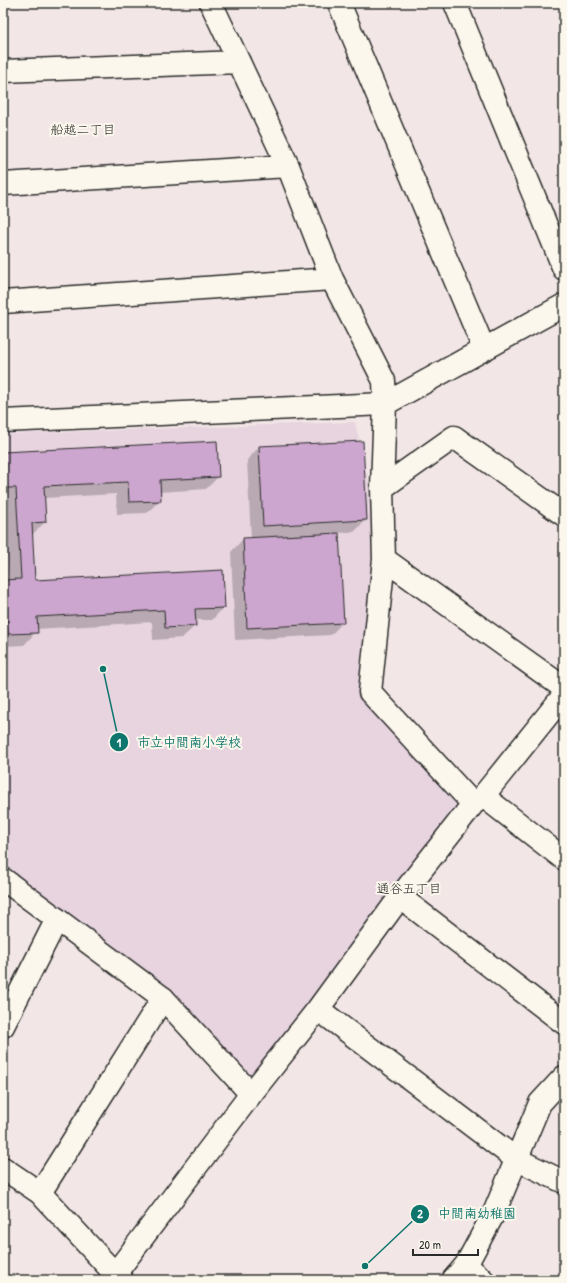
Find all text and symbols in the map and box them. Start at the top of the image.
district label: 船越二丁目 [50,120,116,138]
callout: 市立中間南小学校 [109,730,249,755]
text: 市立中間南小学校 [137,733,241,751]
text: 1 [117,734,122,751]
district label: 通谷五丁目 [376,879,442,897]
callout: 中間南幼稚園 [410,1201,524,1226]
text: 中間南幼稚園 [438,1204,516,1222]
text: 2 [417,1205,423,1222]
scale bar [413,1231,478,1257]
text: 20 m [419,1236,441,1253]

